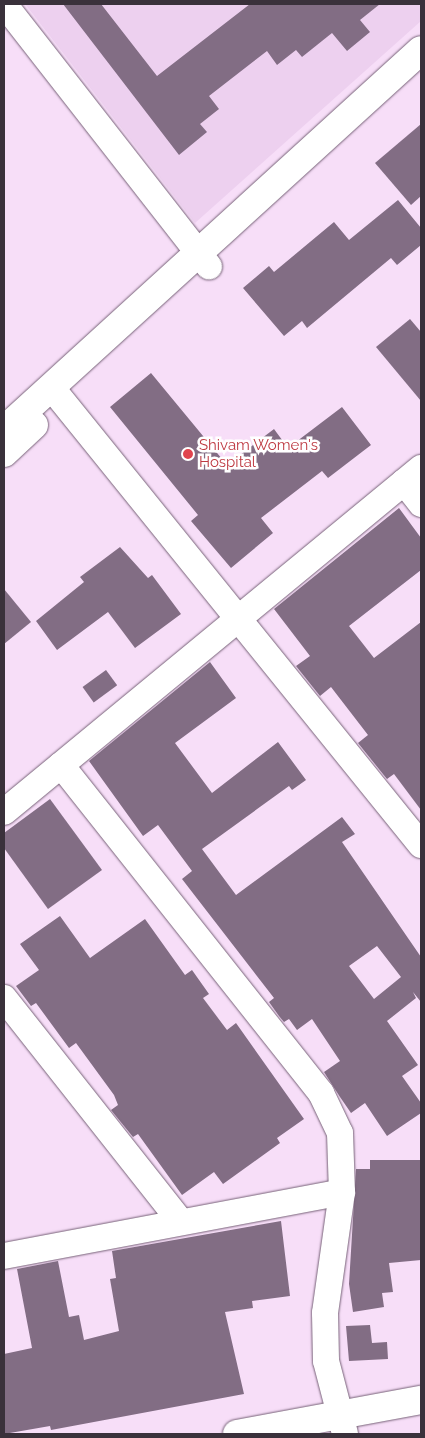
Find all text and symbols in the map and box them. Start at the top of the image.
place label: Shivam Women's Hospital [199,436,319,471]
marker: Shivam Women's Hospital [181,447,195,461]

